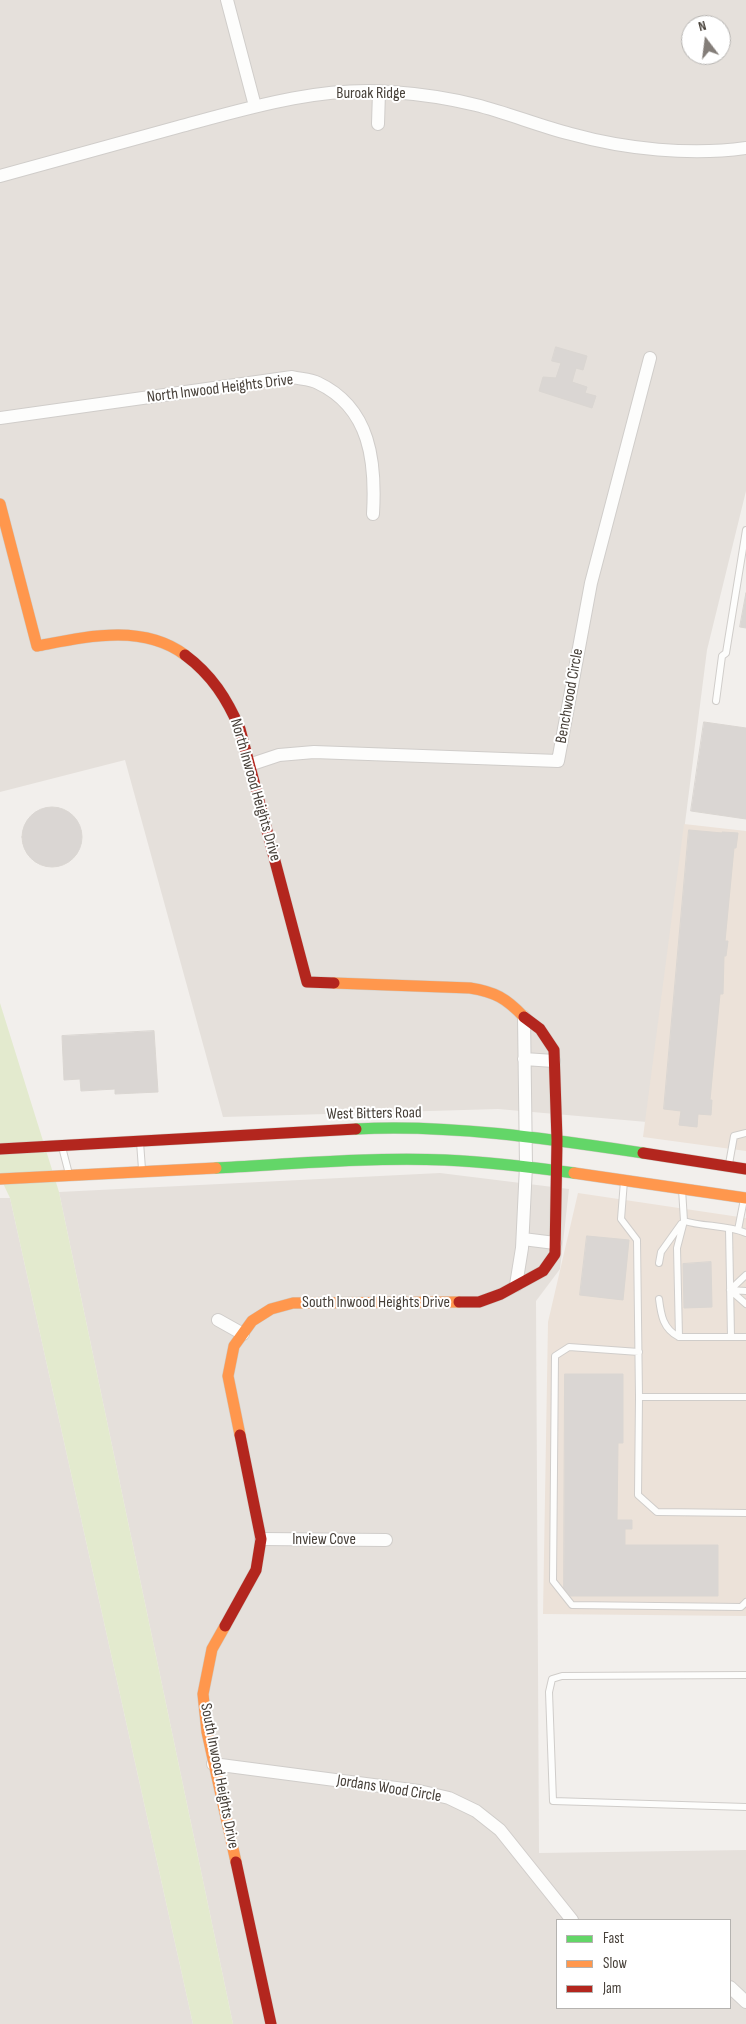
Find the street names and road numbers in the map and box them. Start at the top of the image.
street label: Buroak Ridge [336,84,406,104]
street label: North Inwood Heights Drive [146,371,294,407]
street label: Benchwood Circle [552,647,588,745]
street label: North Inwood Heights Drive [225,717,285,863]
street label: West Bitters Road [326,1104,422,1124]
street label: South Inwood Heights Drive [302,1293,450,1313]
street label: Inview Cove [292,1530,356,1550]
street label: South Inwood Heights Drive [195,1702,243,1850]
street label: Jordans Wood Circle [335,1771,443,1807]

